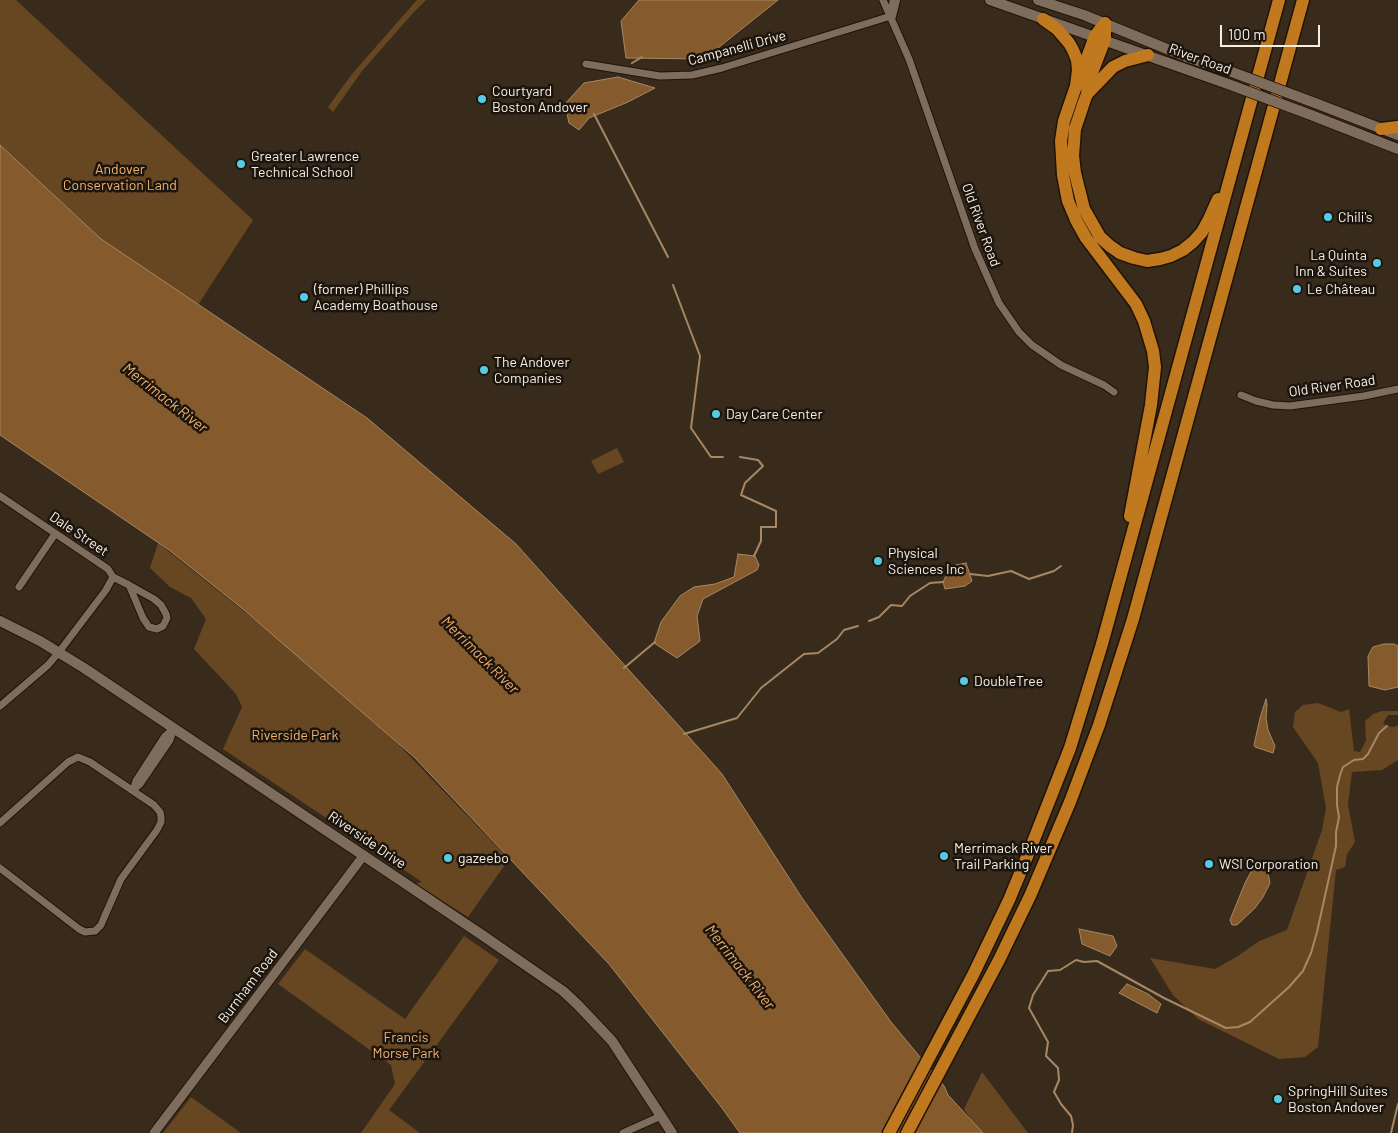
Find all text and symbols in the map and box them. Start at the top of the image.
scale bar [1223,15,1323,47]
text: 100 m [1228,25,1266,43]
street label: Campanelli Drive [686,27,788,69]
street label: River Road [1167,40,1233,78]
place label: Courtyard Boston Andover [492,83,588,115]
marker: Courtyard Boston Andover [476,93,488,105]
place label: Greater Lawrence Technical School [251,148,359,180]
marker: Greater Lawrence Technical School [235,158,247,170]
park label: Andover Conservation Land [63,161,177,193]
street label: Old River Road [958,181,1004,269]
place label: Chili's [1338,209,1373,225]
marker: Chili's [1322,211,1334,223]
place label: La Quinta Inn & Suites [1295,247,1367,280]
marker: La Quinta Inn & Suites [1371,257,1383,269]
place label: (former) Phillips Academy Boathouse [314,281,438,314]
place label: Le Château [1307,281,1375,297]
marker: Le Château [1291,283,1303,295]
marker: (former) Phillips Academy Boathouse [298,291,310,303]
place label: The Andover Companies [494,354,570,387]
water label: Merrimack River [119,359,211,437]
marker: The Andover Companies [478,364,490,376]
street label: Old River Road [1288,372,1376,400]
place label: Day Care Center [726,406,823,422]
marker: Day Care Center [710,408,722,420]
street label: Dale Street [46,508,112,560]
place label: Physical Sciences Inc [888,545,964,578]
marker: Physical Sciences Inc [872,555,884,567]
water label: Merrimack River [437,612,523,698]
place label: DoubleTree [974,673,1043,689]
marker: DoubleTree [958,675,970,687]
park label: Riverside Park [252,727,338,743]
street label: Riverside Drive [325,808,409,872]
place label: Merrimack River Trail Parking [954,840,1052,872]
place label: gazeebo [458,850,509,866]
marker: Merrimack River Trail Parking [938,850,950,862]
marker: gazeebo [442,852,454,864]
place label: WSI Corporation [1219,856,1318,872]
marker: WSI Corporation [1203,858,1215,870]
water label: Merrimack River [701,921,779,1013]
street label: Burnham Road [215,946,281,1026]
park label: Francis Morse Park [372,1029,440,1062]
place label: SpringHill Suites Boston Andover [1288,1083,1388,1116]
marker: SpringHill Suites Boston Andover [1272,1093,1284,1105]

